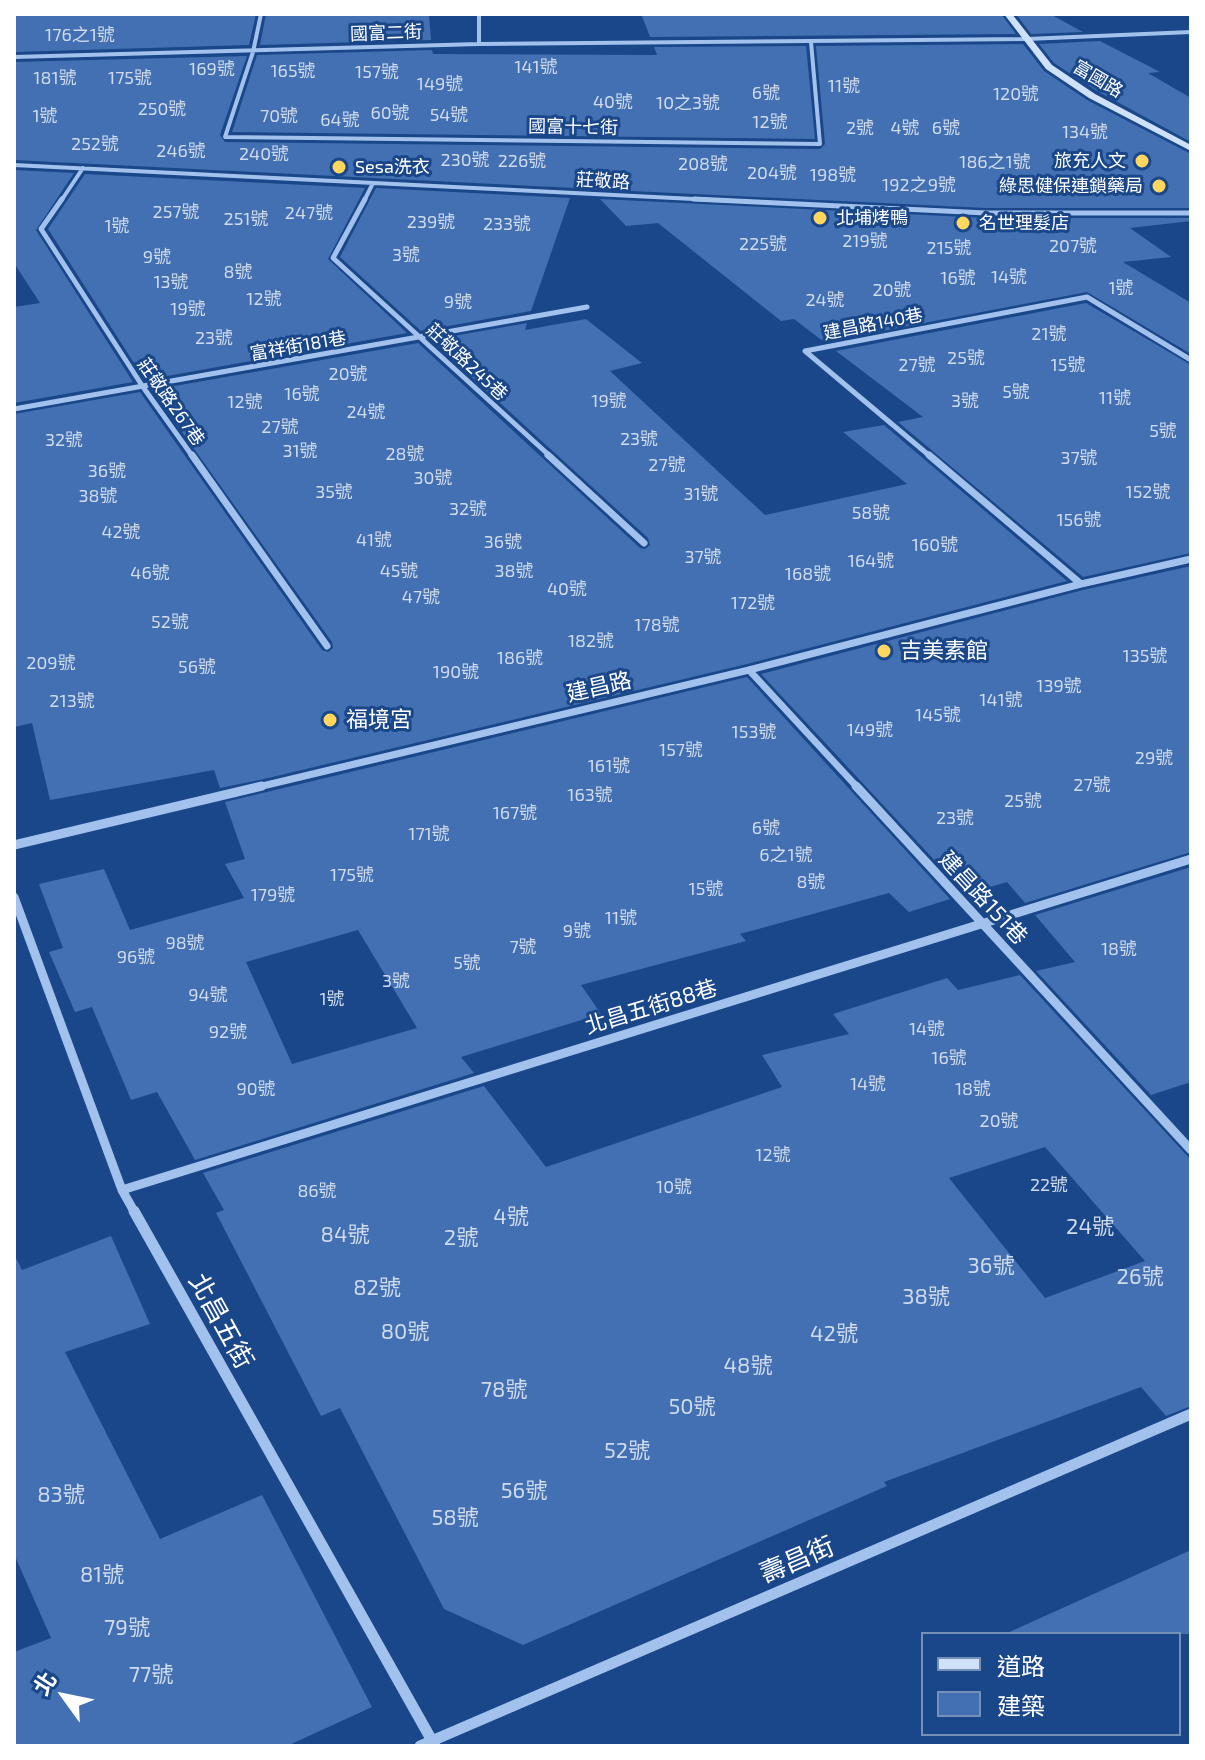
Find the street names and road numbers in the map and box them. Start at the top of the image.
street label: 國富二街 [350,21,422,45]
street label: 富國路 [1069,56,1127,102]
street label: 國富十七街 [528,115,618,139]
street label: 莊敬路 [575,169,631,193]
street label: 建昌路140巷 [821,304,925,344]
street label: 莊敬路245巷 [422,319,512,405]
street label: 富祥街181巷 [248,327,348,365]
street label: 莊敬路267巷 [133,354,209,450]
street label: 建昌路 [564,667,634,707]
street label: 建昌路151巷 [933,846,1033,950]
street label: 北昌五街88巷 [582,974,720,1040]
street label: 北昌五街 [182,1268,260,1374]
street label: 壽昌街 [755,1530,839,1590]

